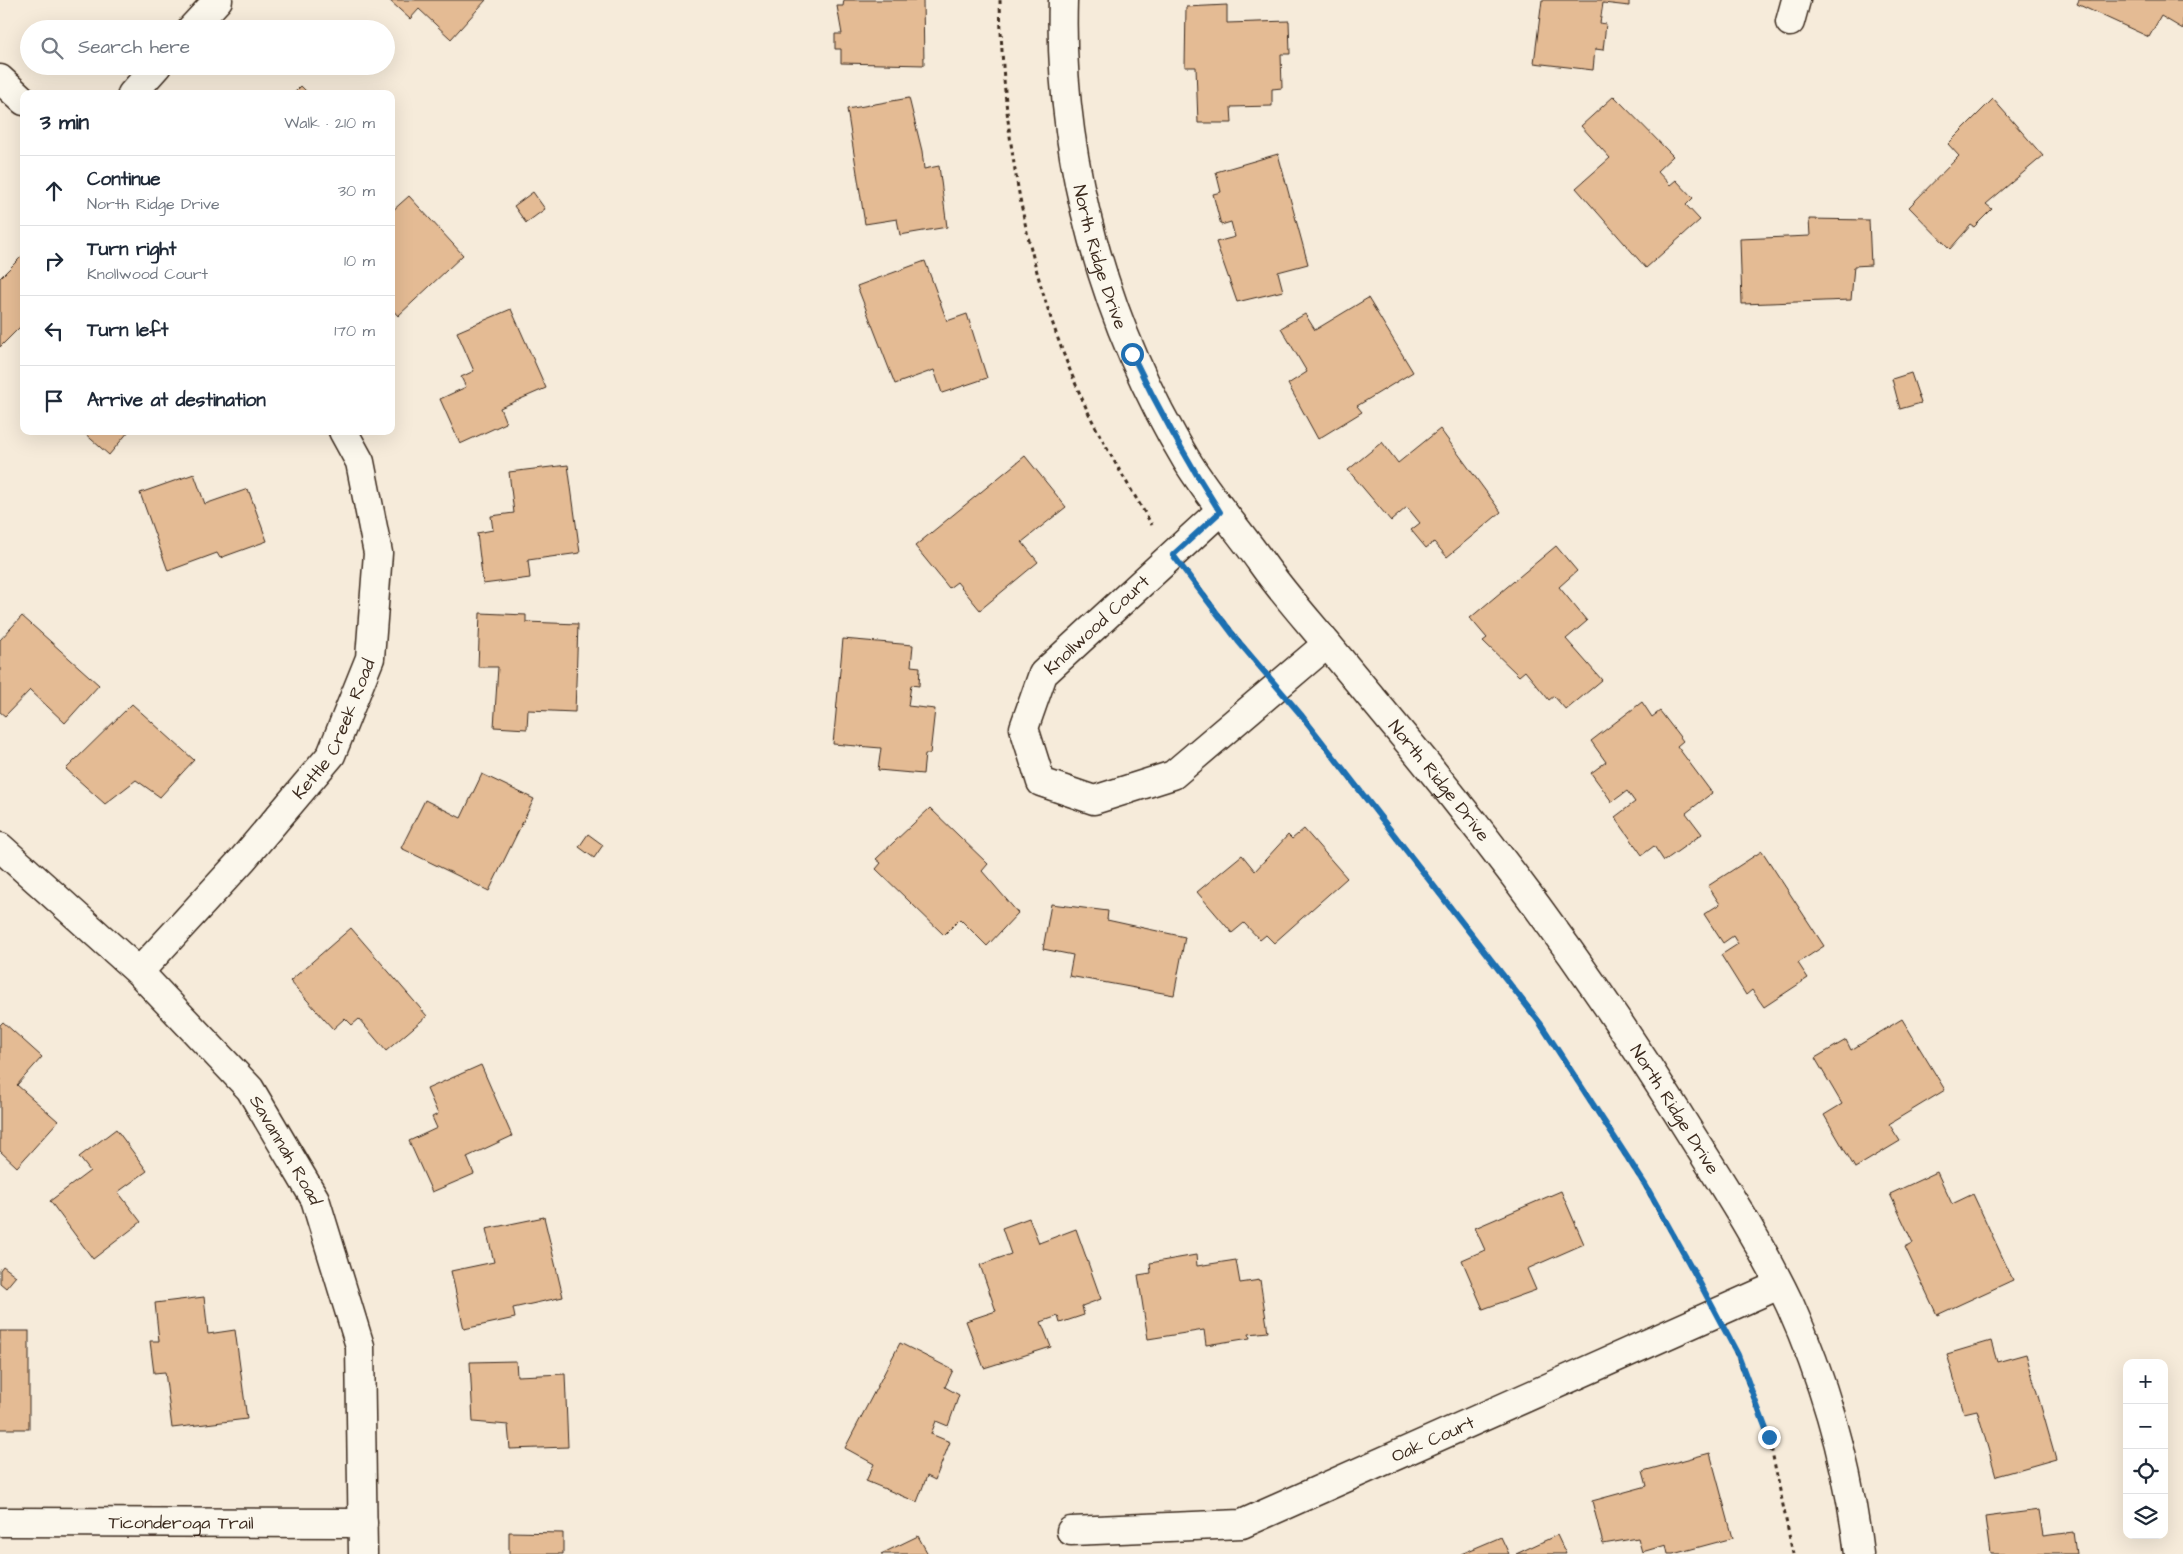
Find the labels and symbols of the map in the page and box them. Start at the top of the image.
street label: North Ridge Drive [1067,183,1134,333]
route start [1121,343,1144,366]
street label: Knollwood Court [1039,569,1156,681]
street label: Kettle Creek Road [286,655,381,804]
street label: North Ridge Drive [1383,715,1496,847]
street label: North Ridge Drive [1624,1040,1726,1179]
street label: Savannah Road [244,1090,328,1207]
street label: Oak Court [1387,1409,1479,1469]
route end [1758,1426,1781,1449]
street label: Ticonderoga Trail [108,1510,254,1536]

